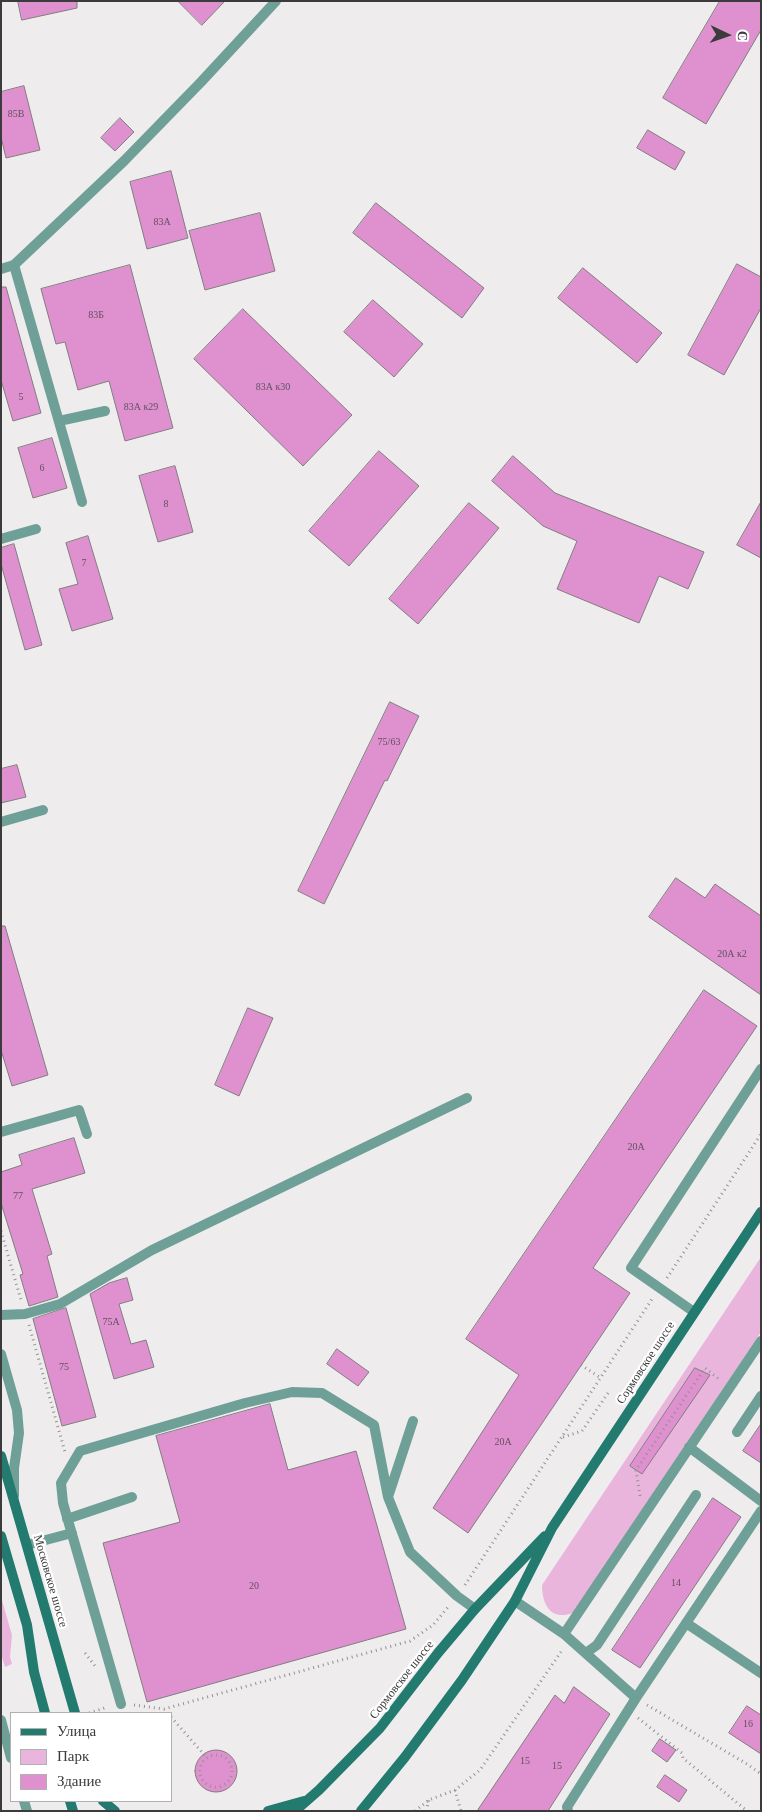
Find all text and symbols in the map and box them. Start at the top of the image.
north arrow [702,10,752,60]
text: С [735,30,750,41]
house number: 85В [8,108,24,120]
house number: 83А [153,216,171,228]
house number: 83Б [88,309,104,321]
house number: 83А к30 [256,381,290,393]
house number: 5 [18,391,24,403]
house number: 83А к29 [124,401,158,413]
house number: 6 [40,462,44,474]
house number: 8 [164,498,168,510]
house number: 7 [82,557,86,569]
house number: 75/63 [378,736,400,748]
house number: 20А к2 [717,948,747,960]
house number: 20А [627,1141,645,1153]
house number: 77 [13,1190,23,1202]
house number: 75А [102,1316,120,1328]
street label: Сормовское шоссе [614,1319,678,1407]
house number: 75 [59,1361,69,1373]
house number: 20А [494,1436,512,1448]
street label: Московское шоссе [30,1533,70,1629]
house number: 14 [671,1577,681,1589]
house number: 20 [249,1580,259,1592]
street label: Сормовское шоссе [367,1638,437,1722]
legend [10,1712,172,1802]
house number: 16 [743,1718,753,1730]
text: Улица [57,1723,96,1739]
text: Парк [57,1748,89,1764]
house number: 15 [520,1755,530,1767]
house number: 15 [552,1760,562,1772]
text: Здание [57,1773,101,1789]

